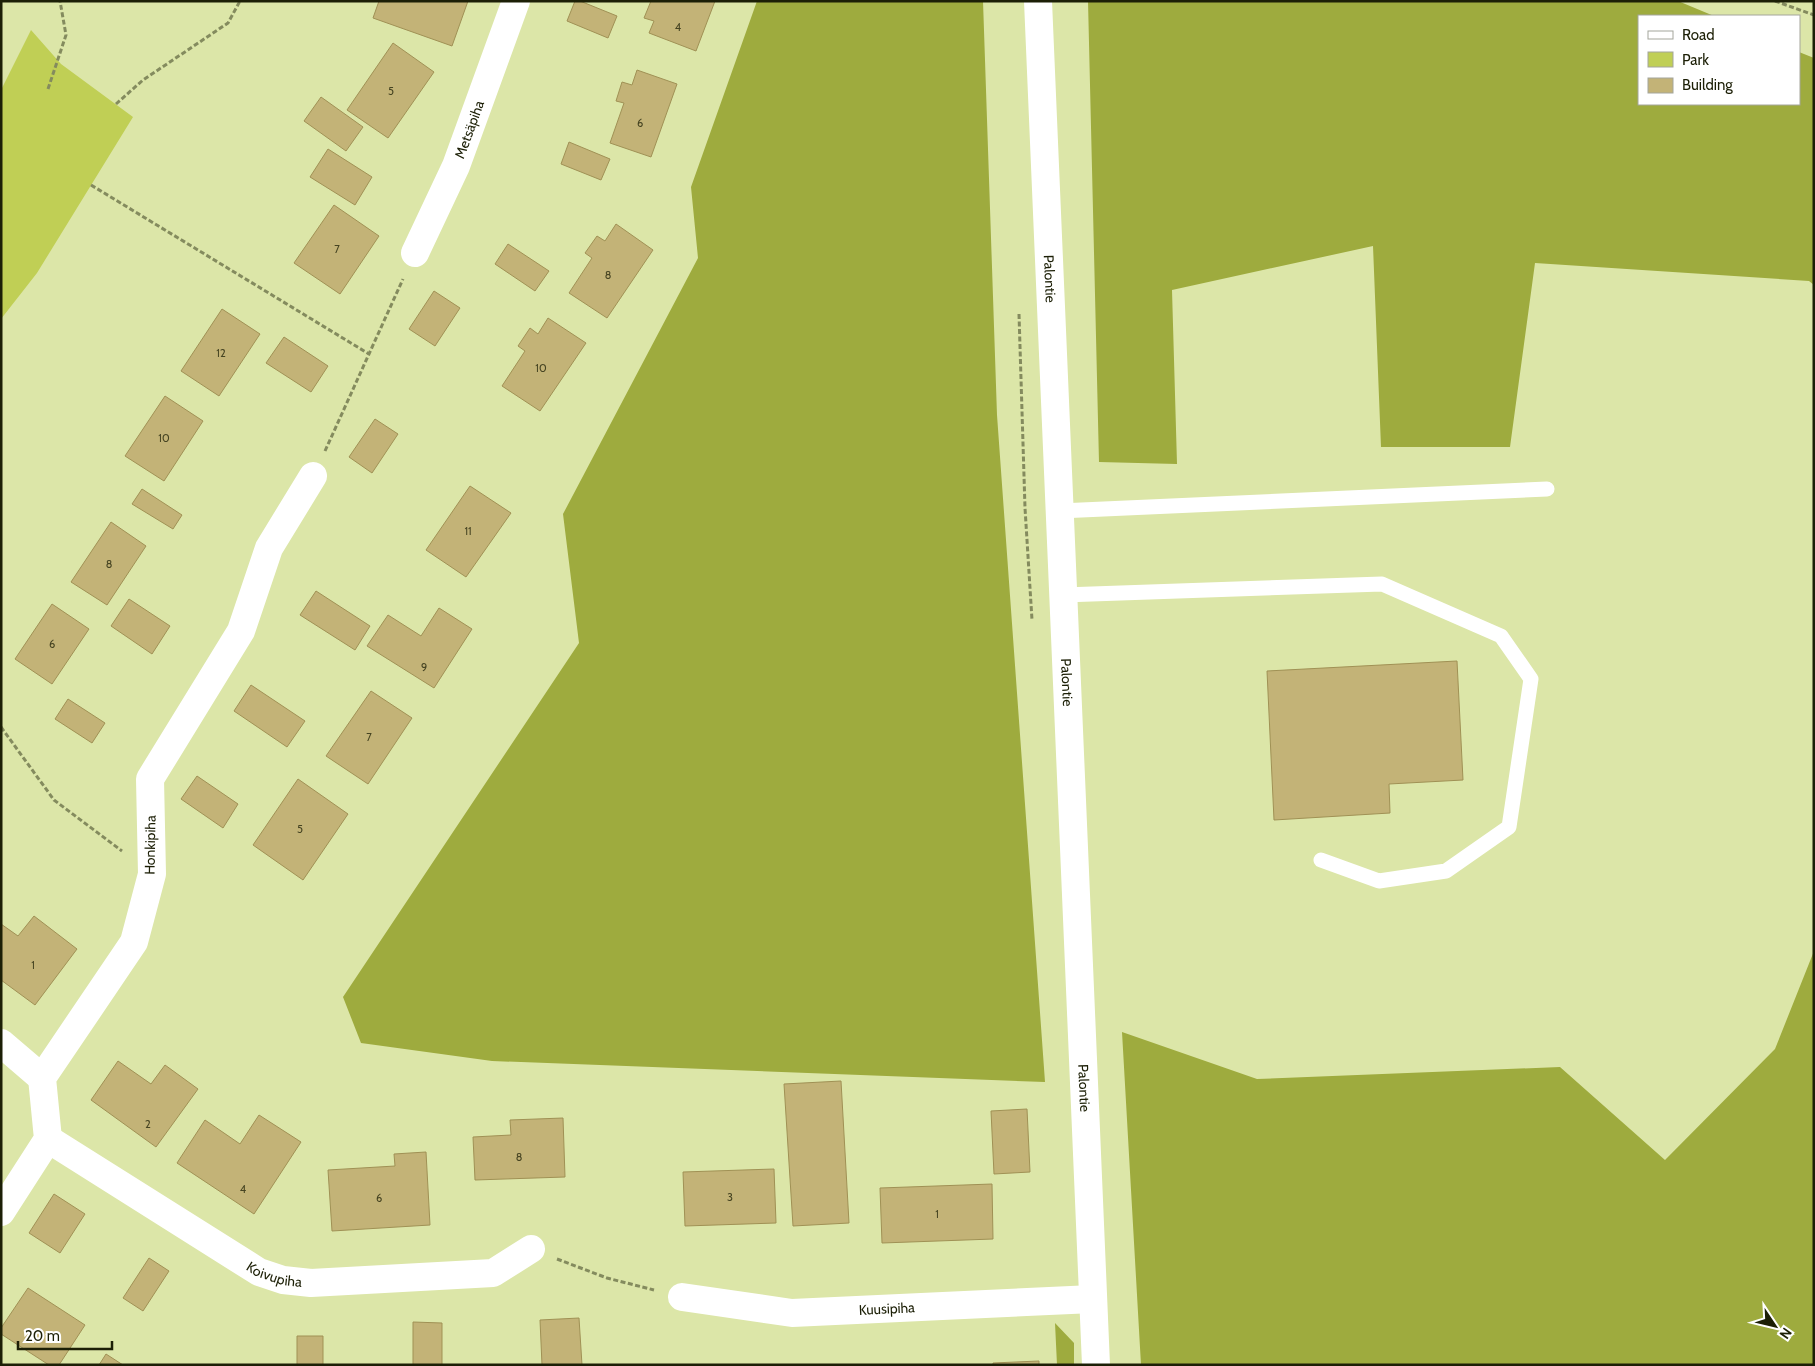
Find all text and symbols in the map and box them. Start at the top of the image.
legend [1638,15,1800,105]
house number: 4 [675,20,682,34]
text: Road [1682,26,1715,44]
text: Park [1682,51,1709,69]
text: Building [1682,76,1733,94]
house number: 5 [388,84,394,98]
street label: Metsäpiha [450,98,488,161]
house number: 6 [637,116,643,130]
house number: 7 [334,242,340,256]
street label: Palontie [1040,254,1060,303]
house number: 8 [605,268,611,282]
house number: 12 [216,346,226,360]
house number: 10 [535,361,547,375]
house number: 10 [158,431,170,445]
house number: 11 [464,524,472,538]
house number: 8 [106,557,112,571]
house number: 6 [49,637,55,651]
street label: Palontie [1057,658,1077,707]
house number: 9 [421,660,427,674]
house number: 7 [366,730,372,744]
street label: Honkipiha [140,815,160,875]
house number: 5 [297,822,303,836]
house number: 1 [31,958,35,972]
street label: Palontie [1074,1064,1094,1112]
house number: 2 [145,1117,151,1131]
house number: 8 [516,1150,522,1164]
house number: 4 [240,1182,247,1196]
house number: 3 [727,1190,733,1204]
house number: 6 [376,1191,382,1205]
house number: 1 [935,1207,939,1221]
street label: Koivupiha [243,1257,303,1291]
street label: Kuusipiha [858,1298,915,1319]
north arrow [1750,1301,1800,1351]
scale bar [18,1318,111,1350]
text: N [1775,1324,1796,1343]
text: 20 m [25,1327,60,1345]

